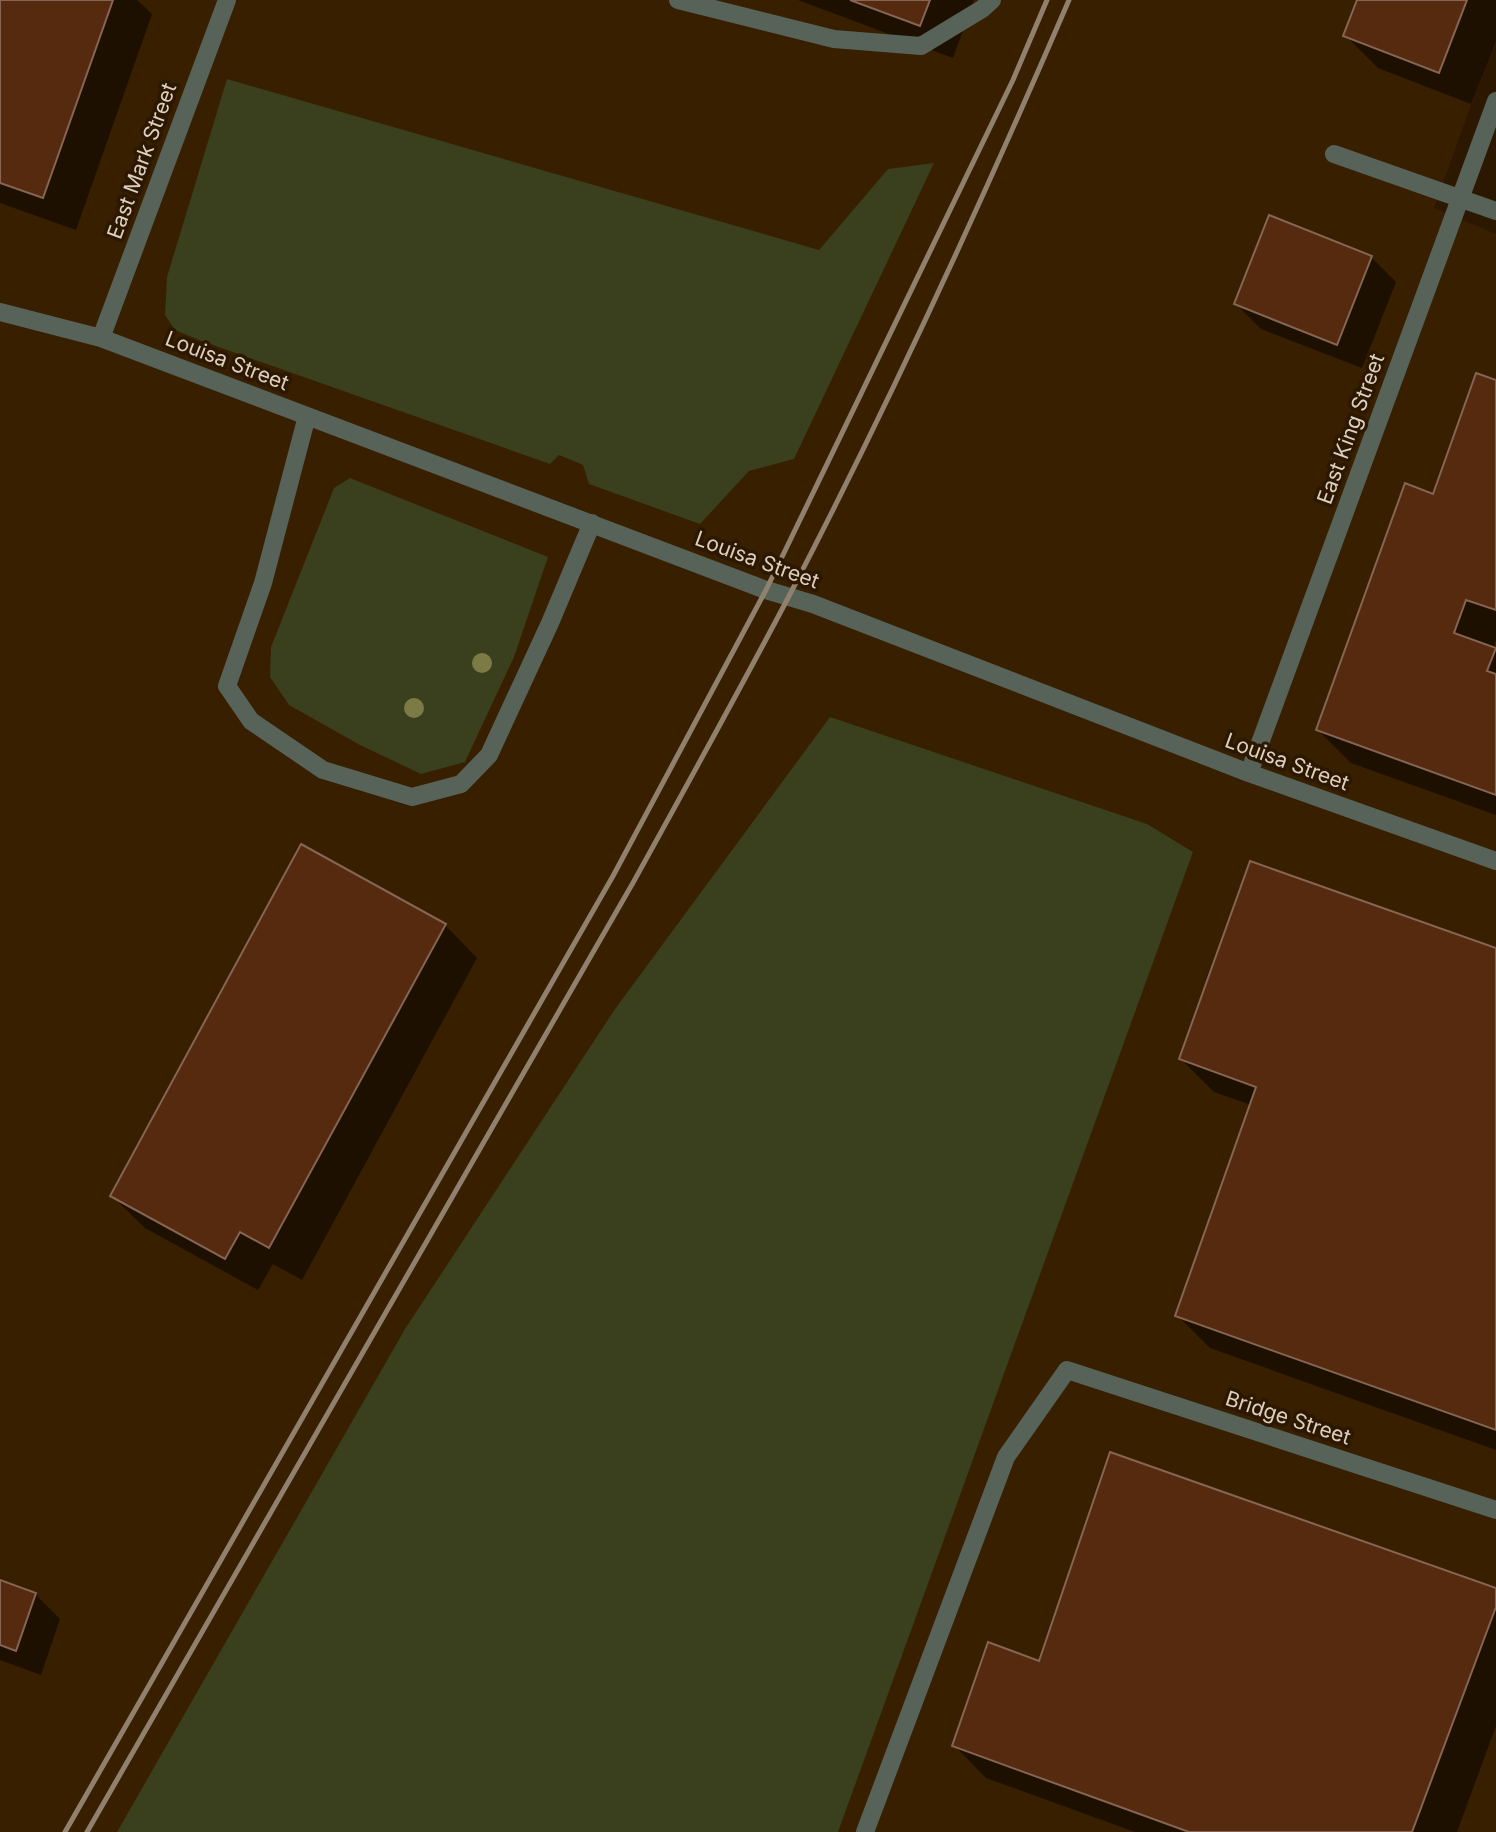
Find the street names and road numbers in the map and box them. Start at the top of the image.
street label: East Mark Street [102,79,181,242]
street label: Louisa Street [162,326,292,396]
street label: East King Street [1312,350,1389,507]
street label: Louisa Street [692,526,823,594]
street label: Louisa Street [1222,728,1353,796]
street label: Bridge Street [1222,1386,1354,1450]

